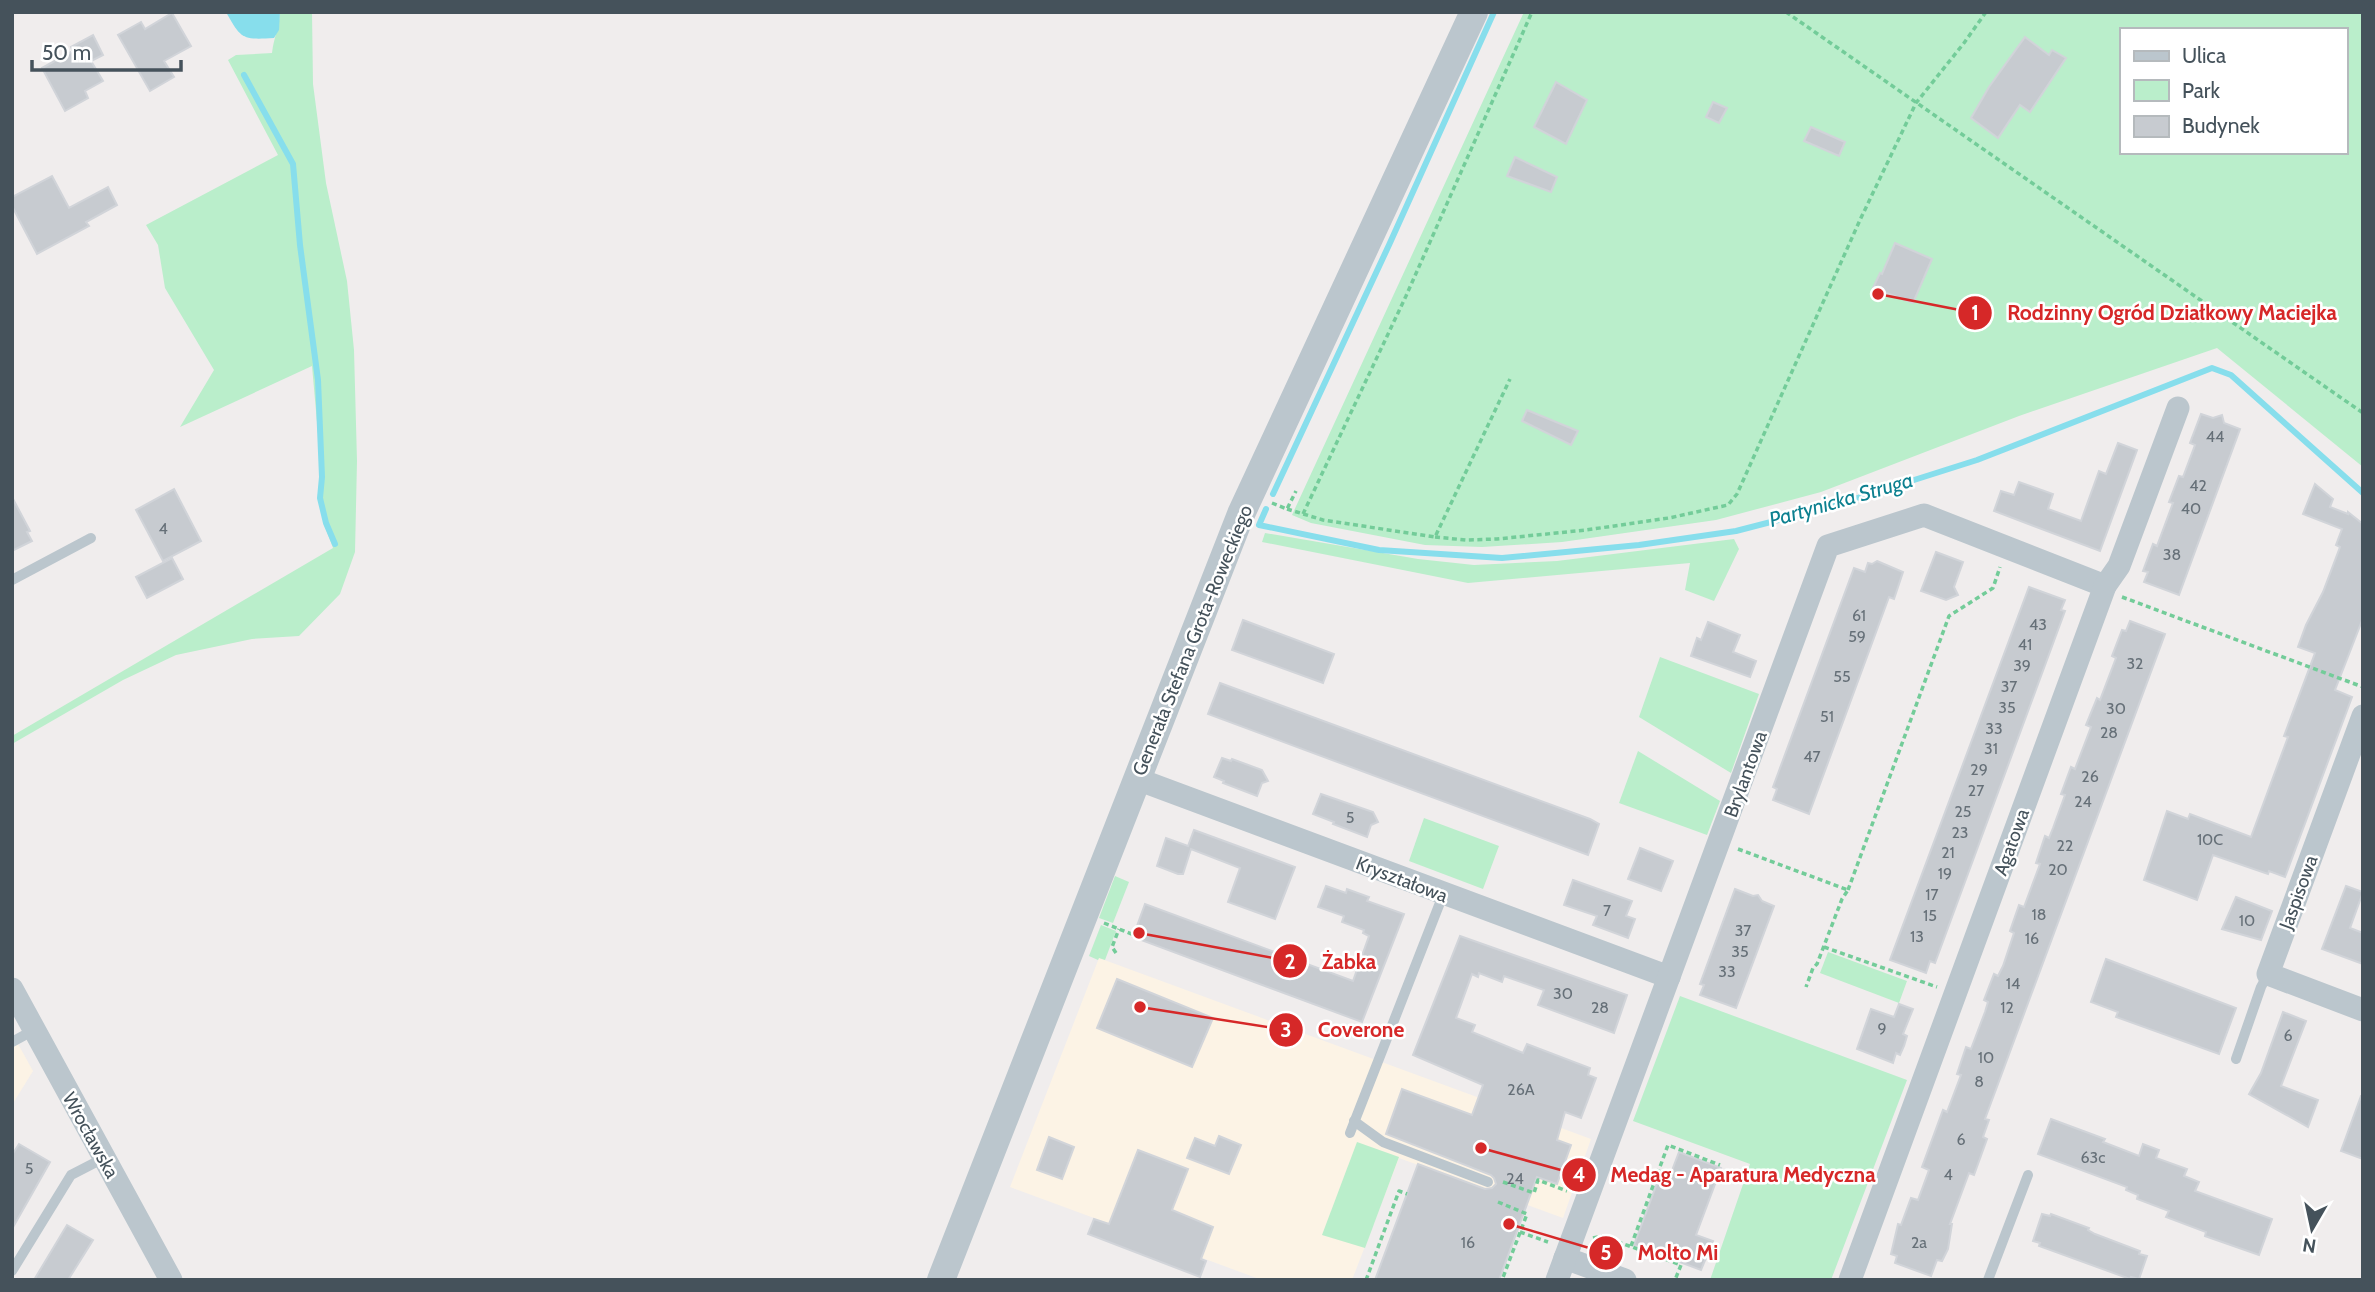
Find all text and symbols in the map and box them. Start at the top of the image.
scale bar [32,28,180,72]
legend [2120,28,2347,154]
text: 50 m [42,40,91,65]
text: Ulica [2182,43,2226,68]
text: Park [2182,78,2220,103]
text: Budynek [2182,113,2260,138]
callout: Rodzinny Ogród Działkowy Maciejka [1958,292,2350,334]
text: 1 [1971,300,1979,325]
text: Rodzinny Ogród Działkowy Maciejka [2007,300,2337,325]
house number: 44 [2206,427,2224,446]
water label: Partynicka Struga [1766,467,1916,532]
house number: 42 [2189,476,2207,495]
house number: 40 [2181,499,2201,518]
street label: Generała Stefana Grota-Roweckiego [1128,502,1257,779]
house number: 4 [158,519,168,538]
house number: 38 [2163,545,2181,564]
house number: 61 [1852,606,1866,625]
house number: 43 [2029,615,2047,634]
house number: 59 [1848,627,1866,646]
house number: 41 [2018,635,2032,654]
house number: 32 [2126,654,2144,673]
house number: 39 [2013,656,2031,675]
house number: 55 [1833,667,1851,686]
house number: 37 [2001,677,2017,696]
house number: 35 [1998,698,2016,717]
house number: 30 [2106,699,2126,718]
house number: 51 [1820,707,1834,726]
house number: 33 [1985,719,2003,738]
house number: 28 [2100,723,2118,742]
street label: Brylantowa [1719,728,1772,821]
house number: 31 [1984,739,1998,758]
house number: 47 [1803,747,1821,766]
house number: 29 [1970,760,1988,779]
house number: 26 [2081,767,2099,786]
house number: 27 [1968,781,1984,800]
house number: 24 [2074,792,2092,811]
house number: 25 [1954,802,1972,821]
street label: Agatowa [1989,806,2034,879]
house number: 5 [1346,808,1354,827]
house number: 23 [1951,823,1969,842]
house number: 10C [2197,830,2223,849]
house number: 22 [2057,836,2073,855]
house number: 21 [1941,843,1955,862]
street label: Kryształowa [1353,851,1451,907]
street label: Jaspisowa [2274,852,2322,933]
house number: 20 [2048,860,2068,879]
house number: 19 [1938,864,1952,883]
house number: 17 [1925,885,1939,904]
house number: 7 [1603,901,1611,920]
house number: 18 [2032,905,2046,924]
house number: 15 [1923,906,1937,925]
house number: 10 [2239,911,2255,930]
house number: 37 [1735,921,1751,940]
house number: 13 [1910,927,1924,946]
house number: 16 [2025,929,2039,948]
callout: Żabka [1273,940,1390,982]
house number: 35 [1731,942,1749,961]
text: 2 [1284,949,1296,974]
text: Żabka [1322,949,1377,974]
house number: 33 [1718,962,1736,981]
house number: 14 [2006,974,2020,993]
house number: 30 [1553,984,1573,1003]
house number: 28 [1591,998,1609,1017]
house number: 12 [2000,998,2014,1017]
callout: Coverone [1269,1009,1418,1051]
text: 3 [1280,1017,1292,1042]
text: Coverone [1318,1017,1404,1042]
house number: 9 [1877,1019,1887,1038]
house number: 6 [2283,1026,2293,1045]
house number: 10 [1978,1048,1994,1067]
house number: 8 [1974,1072,1984,1091]
house number: 26A [1507,1080,1535,1099]
street label: Wrocławska [58,1088,124,1182]
house number: 6 [1956,1130,1966,1149]
house number: 63c [2080,1148,2106,1167]
callout: Medag - Aparatura Medyczna [1562,1154,1890,1196]
house number: 5 [25,1159,33,1178]
text: 4 [1572,1162,1586,1187]
text: Medag - Aparatura Medyczna [1610,1162,1876,1187]
house number: 4 [1943,1165,1953,1184]
house number: 24 [1506,1169,1524,1188]
north arrow [2277,1194,2347,1264]
callout: Molto Mi [1588,1232,1732,1274]
house number: 16 [1461,1233,1475,1252]
house number: 2a [1911,1233,1927,1252]
text: N [2301,1233,2318,1258]
text: 5 [1600,1240,1612,1265]
text: Molto Mi [1638,1240,1718,1265]

